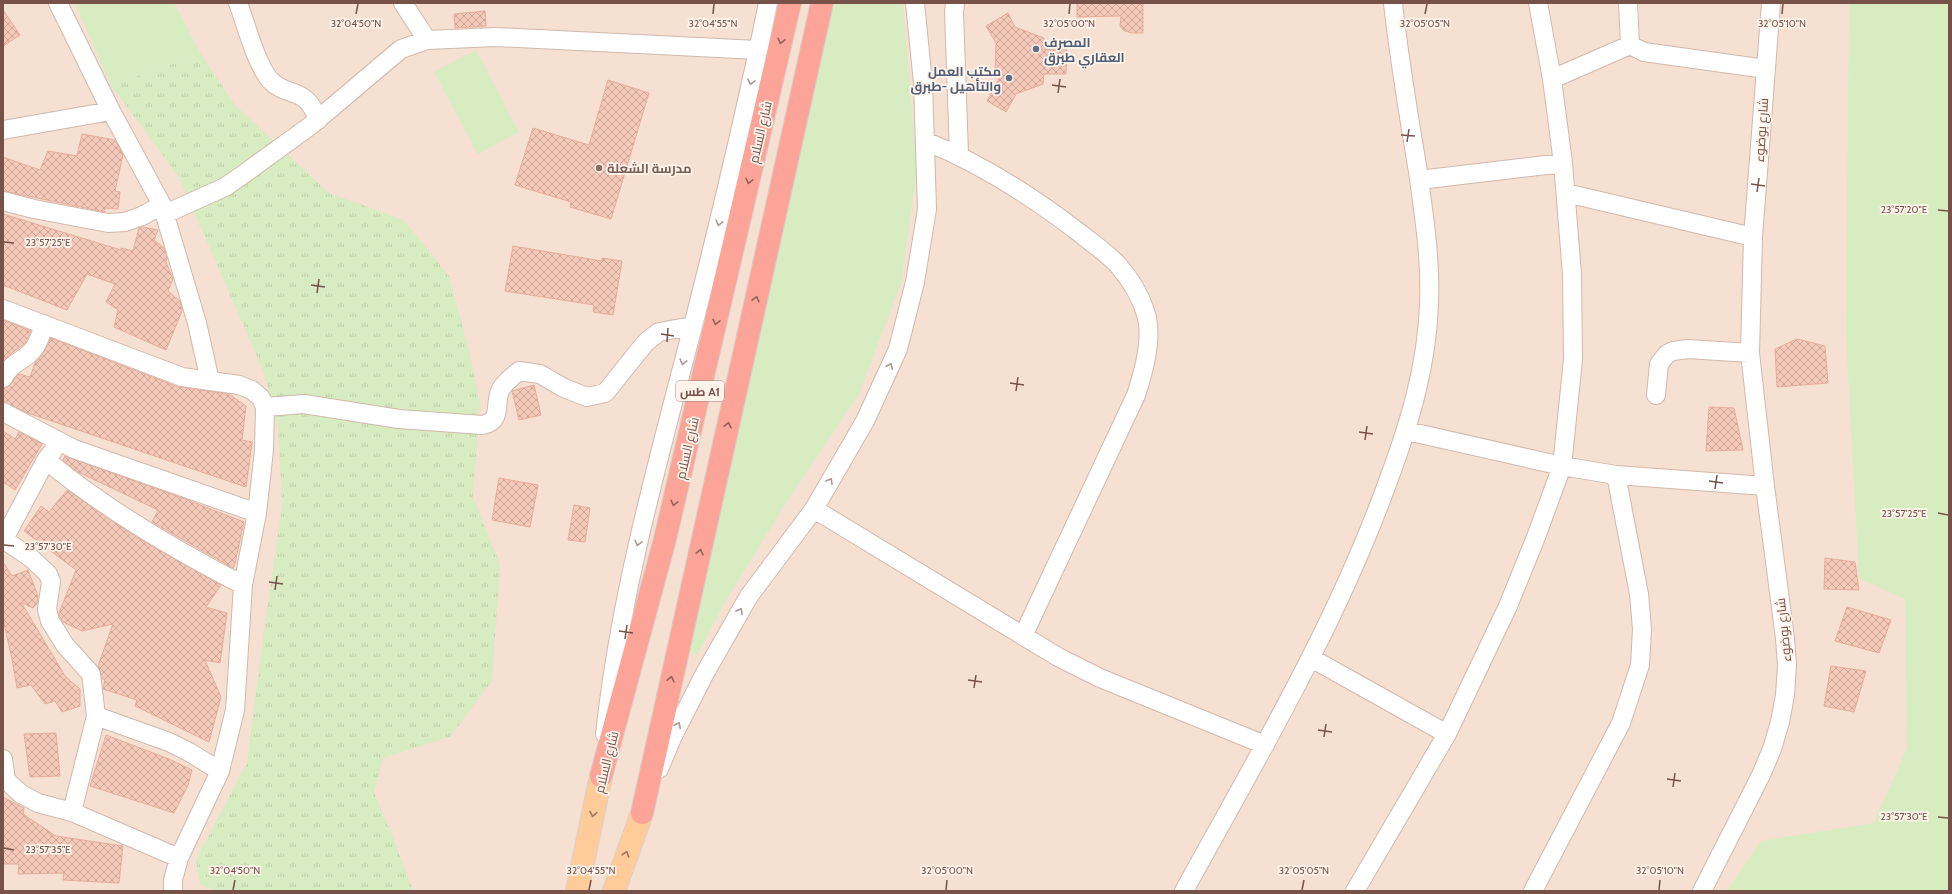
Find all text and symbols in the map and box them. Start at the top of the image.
text: 32°04'50"N [331,17,381,30]
text: 32°04'55"N [688,17,738,30]
text: 32°05'00"N [1043,17,1095,30]
text: 32°05'05"N [1400,17,1450,30]
text: 32°05'10"N [1758,17,1806,30]
place label: المصرف العقاري طبرق [1044,34,1125,69]
one-way arrow [778,38,786,44]
marker: المصرف العقاري طبرق [1031,44,1041,54]
place label: مكتب العمل والتأهيل -طبرق [910,63,1001,95]
marker: مكتب العمل والتأهيل -طبرق [1004,73,1014,83]
one-way arrow [748,79,756,85]
street label: شارع بوضوء [1751,97,1772,163]
street label: شارع السلام [745,99,777,165]
place label: مدرسة الشعلة [607,160,692,176]
marker: مدرسة الشعلة [594,163,604,173]
one-way arrow [745,178,753,185]
text: 23°57'20"E [1881,203,1928,216]
one-way arrow [715,219,723,226]
text: 23°57'25"E [25,236,71,249]
one-way arrow [752,295,760,302]
one-way arrow [713,318,721,325]
one-way arrow [679,358,688,365]
one-way arrow [885,363,893,371]
road number: طس A1 [676,381,724,401]
street label: شارع السلام [672,415,704,481]
one-way arrow [723,422,732,429]
one-way arrow [825,478,832,485]
one-way arrow [670,500,678,506]
text: 23°57'25"E [1881,507,1927,520]
one-way arrow [635,539,643,546]
text: 23°57'30"E [25,540,72,553]
one-way arrow [695,549,703,556]
street label: شارع بوضوء [1772,597,1795,663]
one-way arrow [735,608,742,615]
one-way arrow [667,676,675,682]
one-way arrow [673,722,681,729]
street label: شارع السلام [591,729,623,795]
text: 23°57'30"E [1881,810,1928,823]
one-way arrow [590,811,598,817]
text: 23°57'35"E [25,843,71,856]
one-way arrow [621,851,630,858]
text: 32°04'50"N [210,864,260,877]
text: 32°04'55"N [566,864,616,877]
text: 32°05'00"N [921,864,973,877]
text: 32°05'05"N [1279,864,1329,877]
text: 32°05'10"N [1636,864,1684,877]

